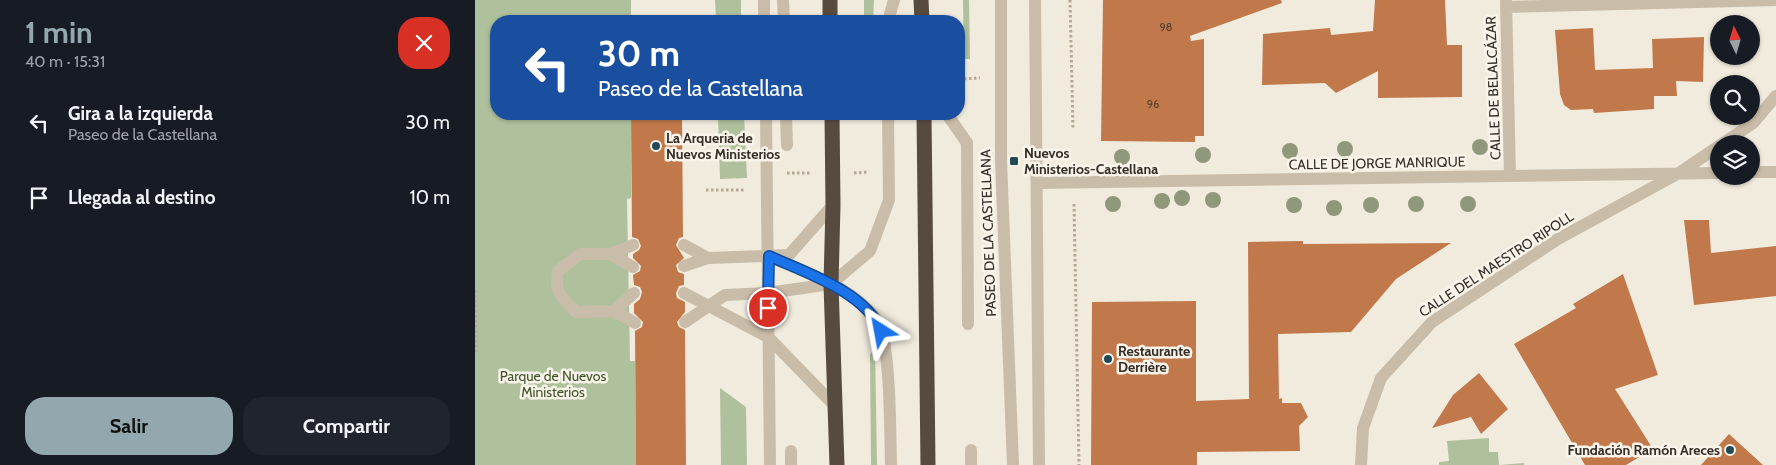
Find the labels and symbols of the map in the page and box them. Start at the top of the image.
street label: CALLE DE BELALCÁZAR [1481,15,1505,160]
north arrow [1710,15,1760,65]
house number: 98 [1160,20,1172,34]
house number: 96 [1147,97,1159,111]
place label: La Arqueria de Nuevos Ministerios [666,129,780,163]
marker: La Arqueria de Nuevos Ministerios [650,140,662,152]
place label: Nuevos Ministerios-Castellana [1024,144,1158,178]
street label: PASEO DE LA CASTELLANA [976,149,1000,317]
street label: CALLE DE JORGE MANRIQUE [1288,152,1466,174]
marker: Nuevos Ministerios-Castellana [1008,155,1020,167]
street label: CALLE DEL MAESTRO RIPOLL [1415,207,1577,321]
pin [747,287,789,329]
position arrow [854,304,906,356]
place label: Restaurante Derrière [1118,342,1190,376]
marker: Restaurante Derrière [1102,353,1114,365]
park label: Parque de Nuevos Ministerios [500,367,607,401]
place label: Fundación Ramón Areces [1567,441,1720,459]
marker: Fundación Ramón Areces [1724,444,1736,456]

